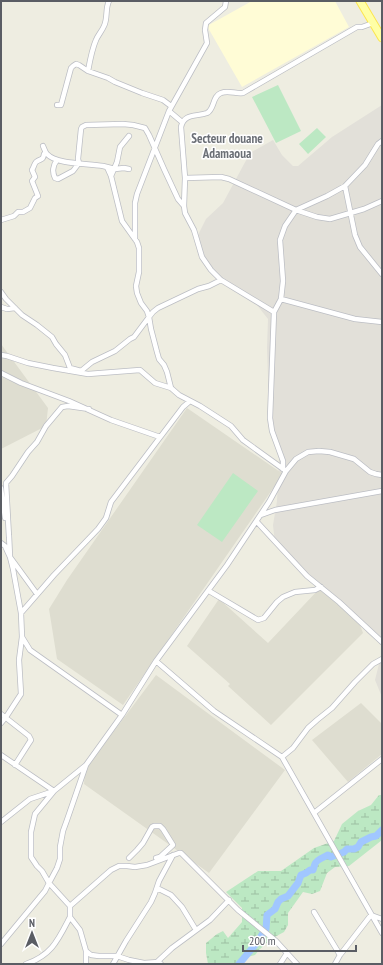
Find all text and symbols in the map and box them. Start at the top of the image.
district label: Secteur douane Adamaoua [191,130,263,162]
north arrow [12,913,52,953]
text: N [29,916,35,930]
scale bar [243,927,356,953]
text: 200 m [249,933,276,948]

